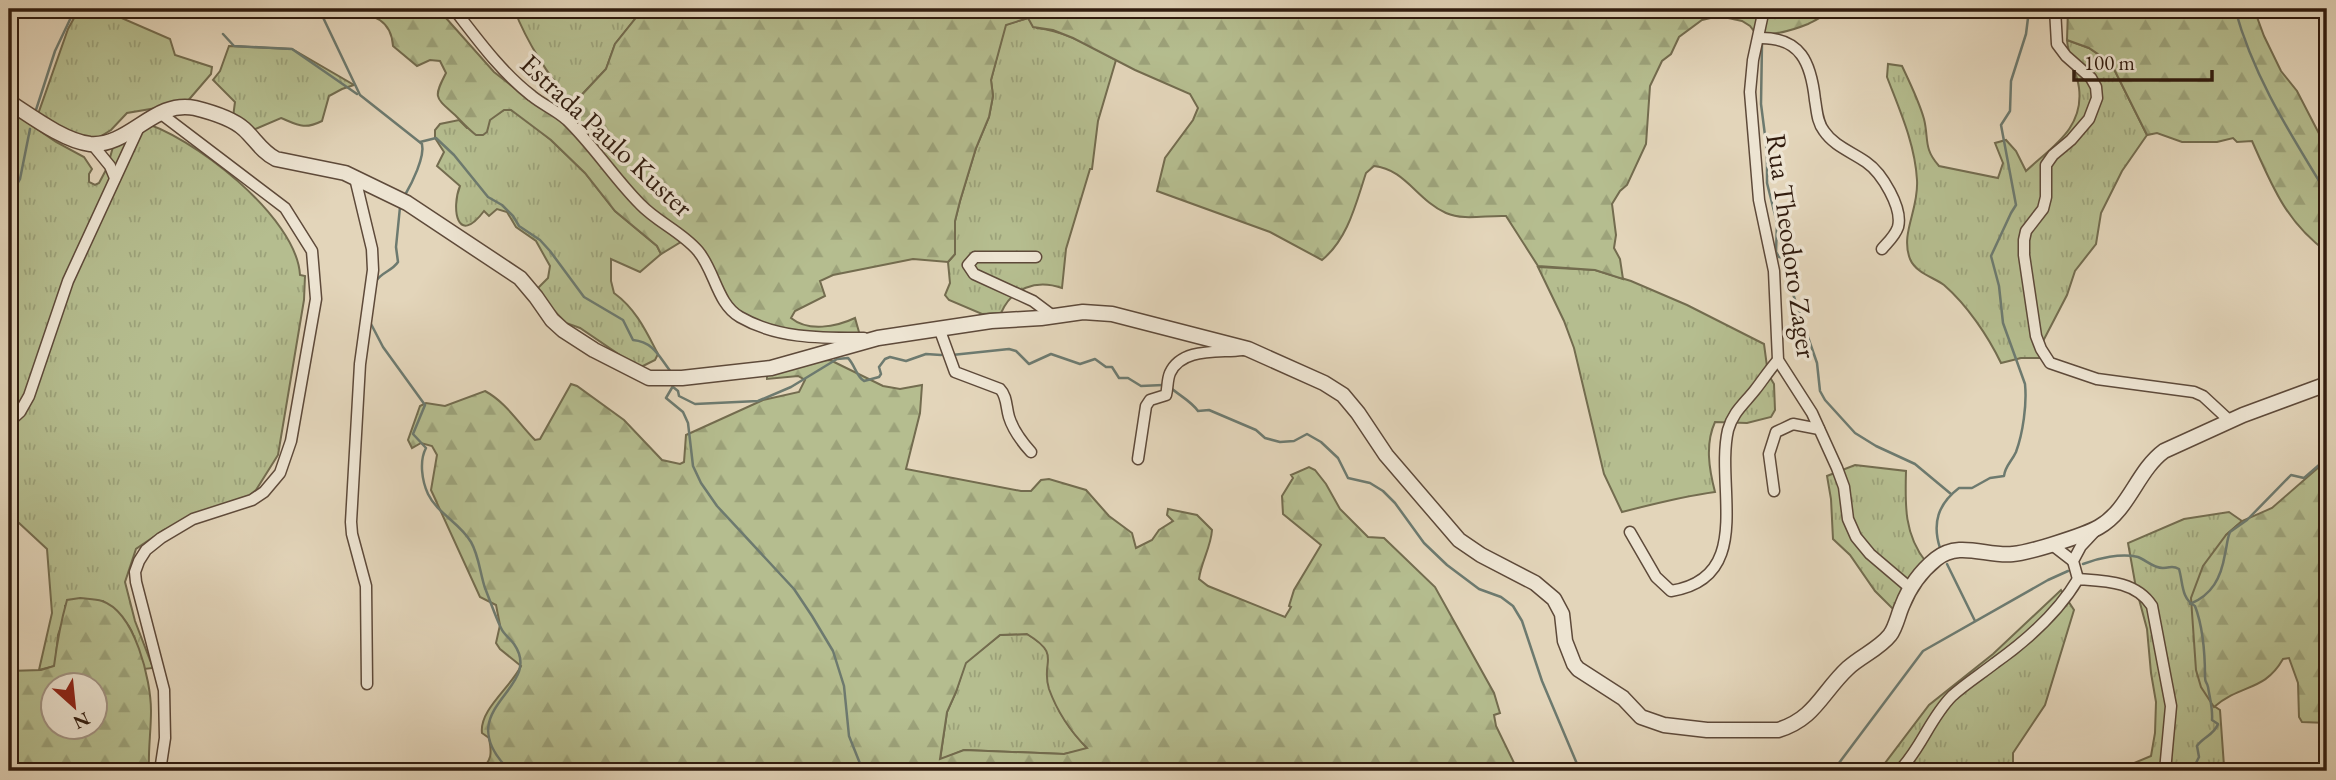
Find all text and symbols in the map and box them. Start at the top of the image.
scale bar [2074,38,2212,82]
street label: Estrada Paulo Kuster [513,46,701,225]
text: 100 m [2084,49,2135,76]
street label: Rua Theodoro Zager [1758,131,1826,361]
north arrow [38,672,108,742]
text: N [68,706,94,736]

